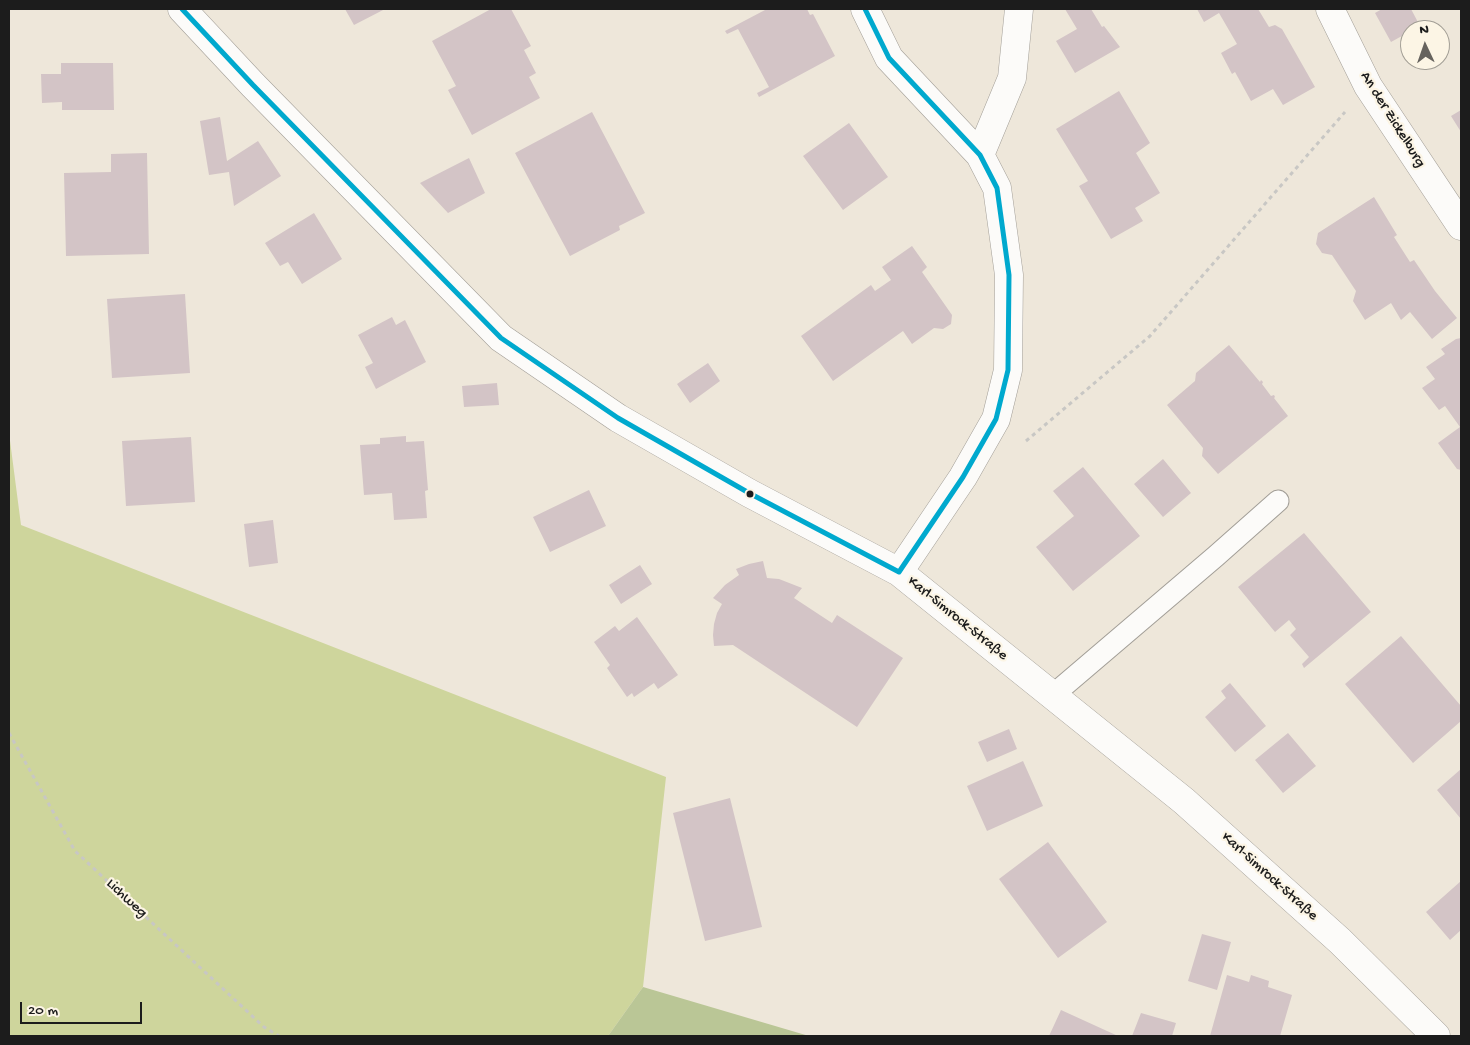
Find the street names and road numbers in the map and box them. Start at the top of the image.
street label: An der Zickelburg [1355,69,1429,171]
street label: Karl-Simrock-Straße [903,573,1011,665]
street label: Karl-Simrock-Straße [1217,829,1321,925]
street label: Lichweg [102,875,150,923]

